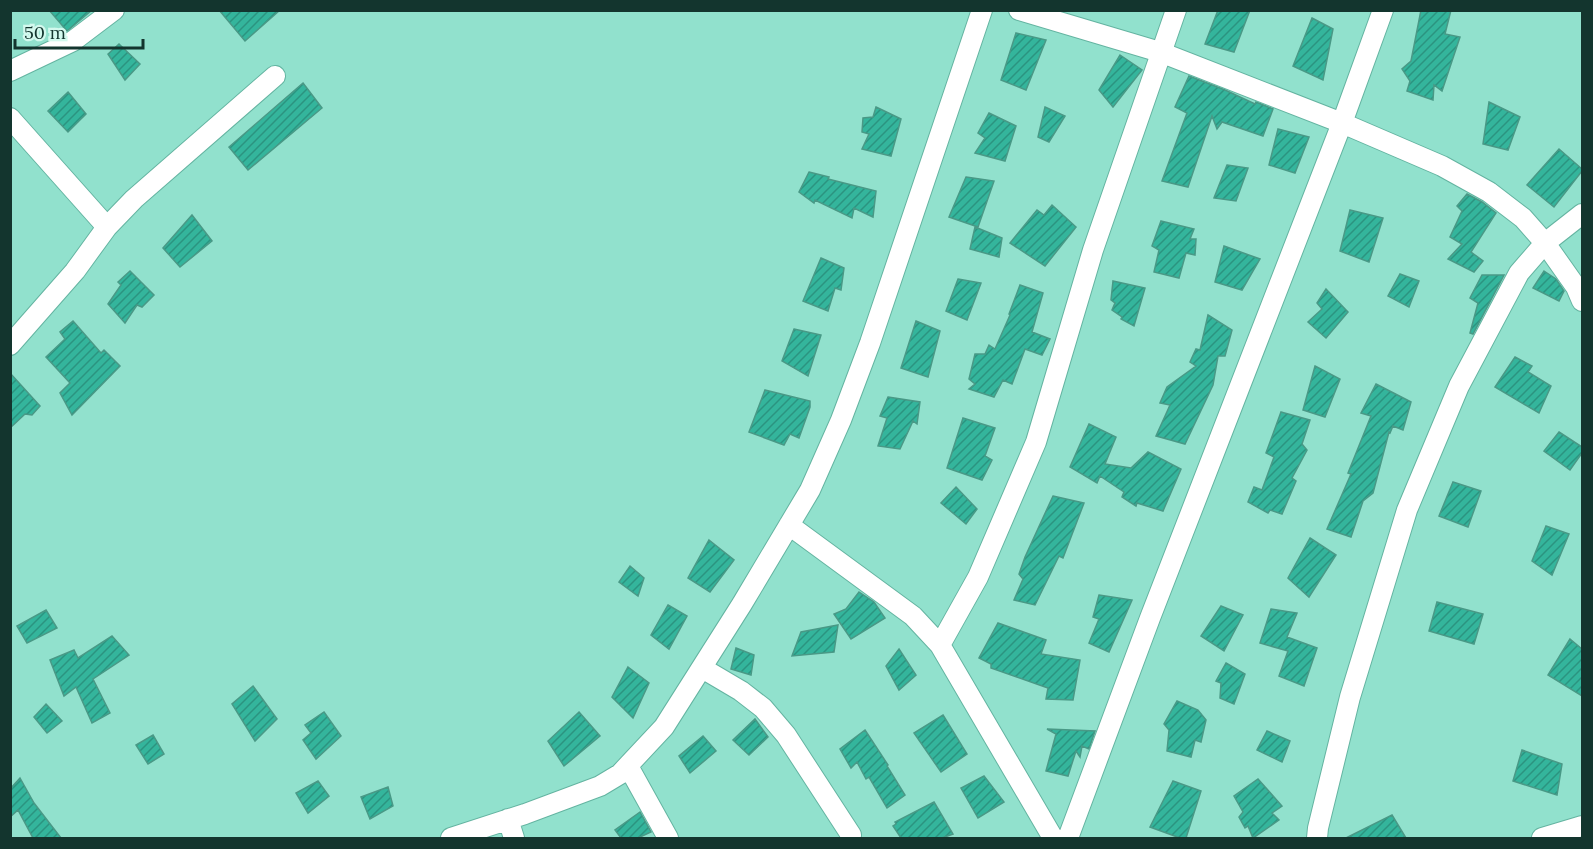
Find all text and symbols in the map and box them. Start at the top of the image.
scale bar [15,12,142,50]
text: 50 m [24,21,66,44]

